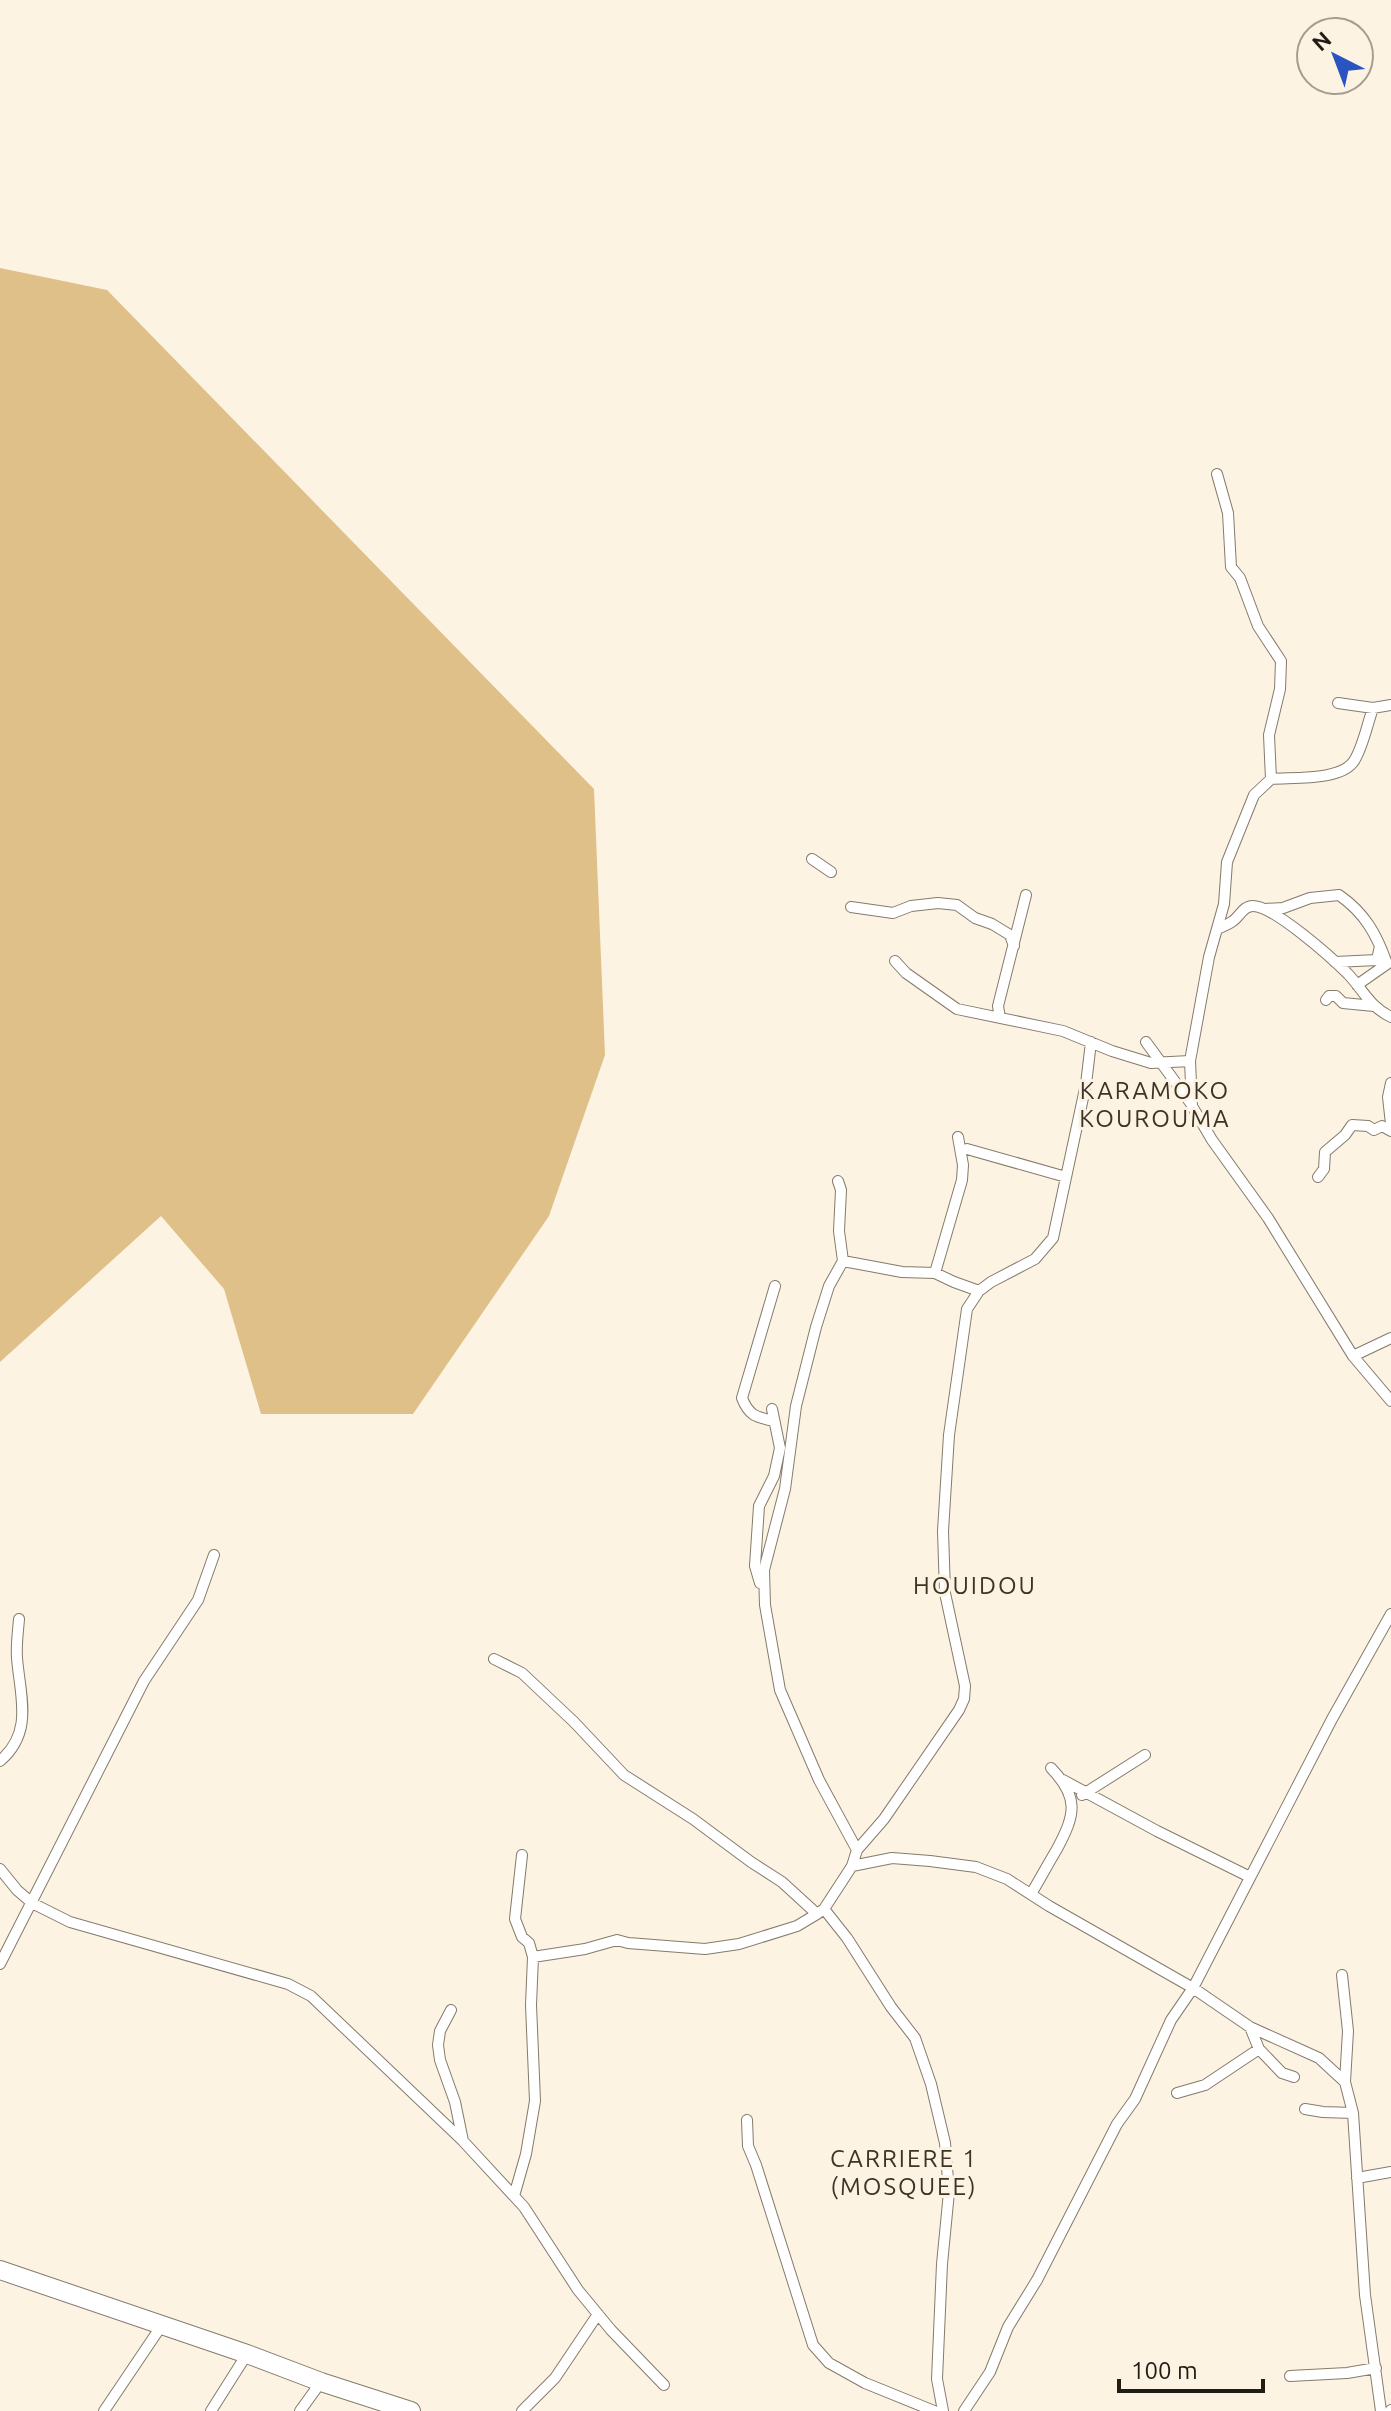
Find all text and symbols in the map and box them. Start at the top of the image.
north arrow [1295,16,1375,96]
text: N [1307,26,1336,56]
district label: KARAMOKO KOUROUMA [1079,1077,1231,1132]
district label: HOUIDOU [913,1572,1037,1599]
district label: CARRIERE 1 (MOSQUEE) [830,2145,978,2200]
scale bar [1119,2343,1263,2393]
text: 100 m [1131,2357,1198,2384]

